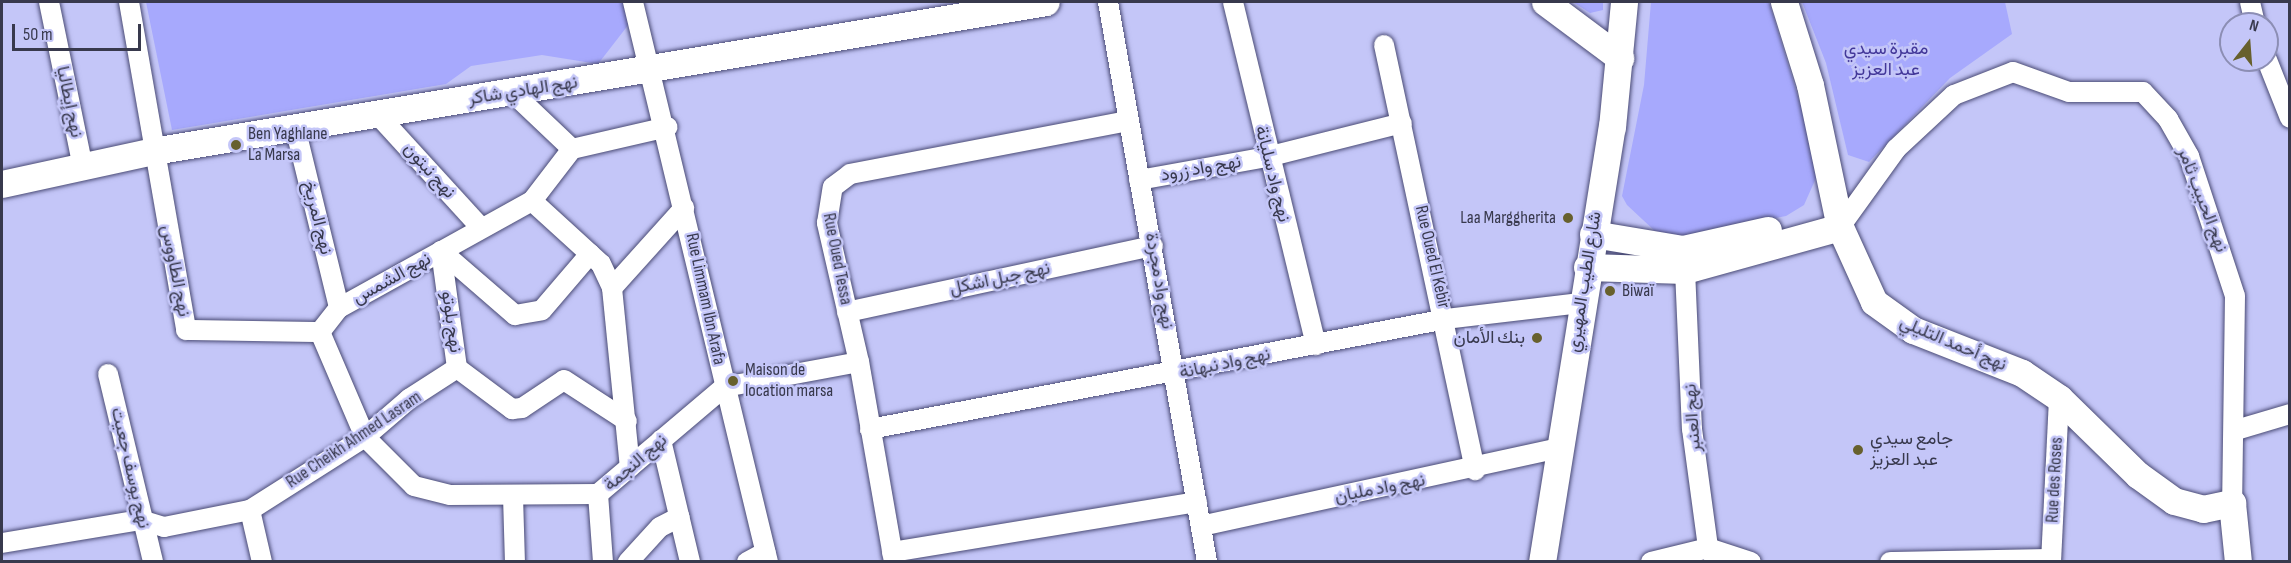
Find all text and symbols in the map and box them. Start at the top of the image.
scale bar [15,12,144,50]
north arrow [2219,12,2279,72]
text: N [2247,16,2261,37]
text: 50 m [23,24,53,45]
park label: مقبرة سيدي عبد العزيز [1844,39,1928,82]
street label: نهج إيطاليا [51,64,87,140]
street label: نهج الهادي شاكر [467,72,579,110]
place label: Ben Yaghlane La Marsa [248,124,328,166]
street label: نهج واد سليانة [1250,124,1294,224]
marker: Ben Yaghlane La Marsa [229,138,243,152]
street label: نهج نبتون [398,139,460,203]
street label: نهج الحبيب ثامر [2172,145,2232,255]
street label: نهج واد زرود [1159,151,1243,187]
street label: نهج المريخ [297,179,337,257]
street label: Rue Oued El Kebir [1410,204,1454,310]
place label: Laa Marggherita [1460,207,1556,229]
street label: شارع الطيب المهيري [1563,210,1607,354]
street label: Rue Oued Tessa [818,211,856,307]
marker: Laa Marggherita [1561,211,1575,225]
street label: نهج الطاووس [156,223,194,319]
street label: Rue Limmam Ibn Arafa [681,231,729,367]
street label: نهج واد مجردة [1140,231,1178,331]
street label: نهج الشمس [349,249,435,309]
street label: نهج جبل اشكل [948,258,1052,300]
place label: Biwaï [1622,280,1653,302]
marker: Biwaï [1603,284,1617,298]
street label: نهج بلوتو [436,290,466,354]
street label: نهج أحمد التليلي [1896,312,2010,376]
place label: بنك الأمان [1453,327,1525,349]
marker: بنك الأمان [1530,331,1544,345]
street label: نهج واد نبهانة [1178,344,1272,384]
place label: Maison de location marsa [745,360,833,403]
marker: Maison de location marsa [726,374,740,388]
street label: نهج العنبر [1680,383,1706,453]
street label: Rue Cheikh Ahmed Lasram [282,387,426,493]
street label: نهج يوسف جعيت [106,405,154,531]
place label: جامع سيدي عبد العزيز [1870,429,1953,472]
street label: نهج النجمة [600,430,672,496]
street label: Rue des Roses [2042,437,2068,523]
marker: جامع سيدي عبد العزيز [1851,443,1865,457]
street label: نهج واد مليان [1333,470,1427,508]

